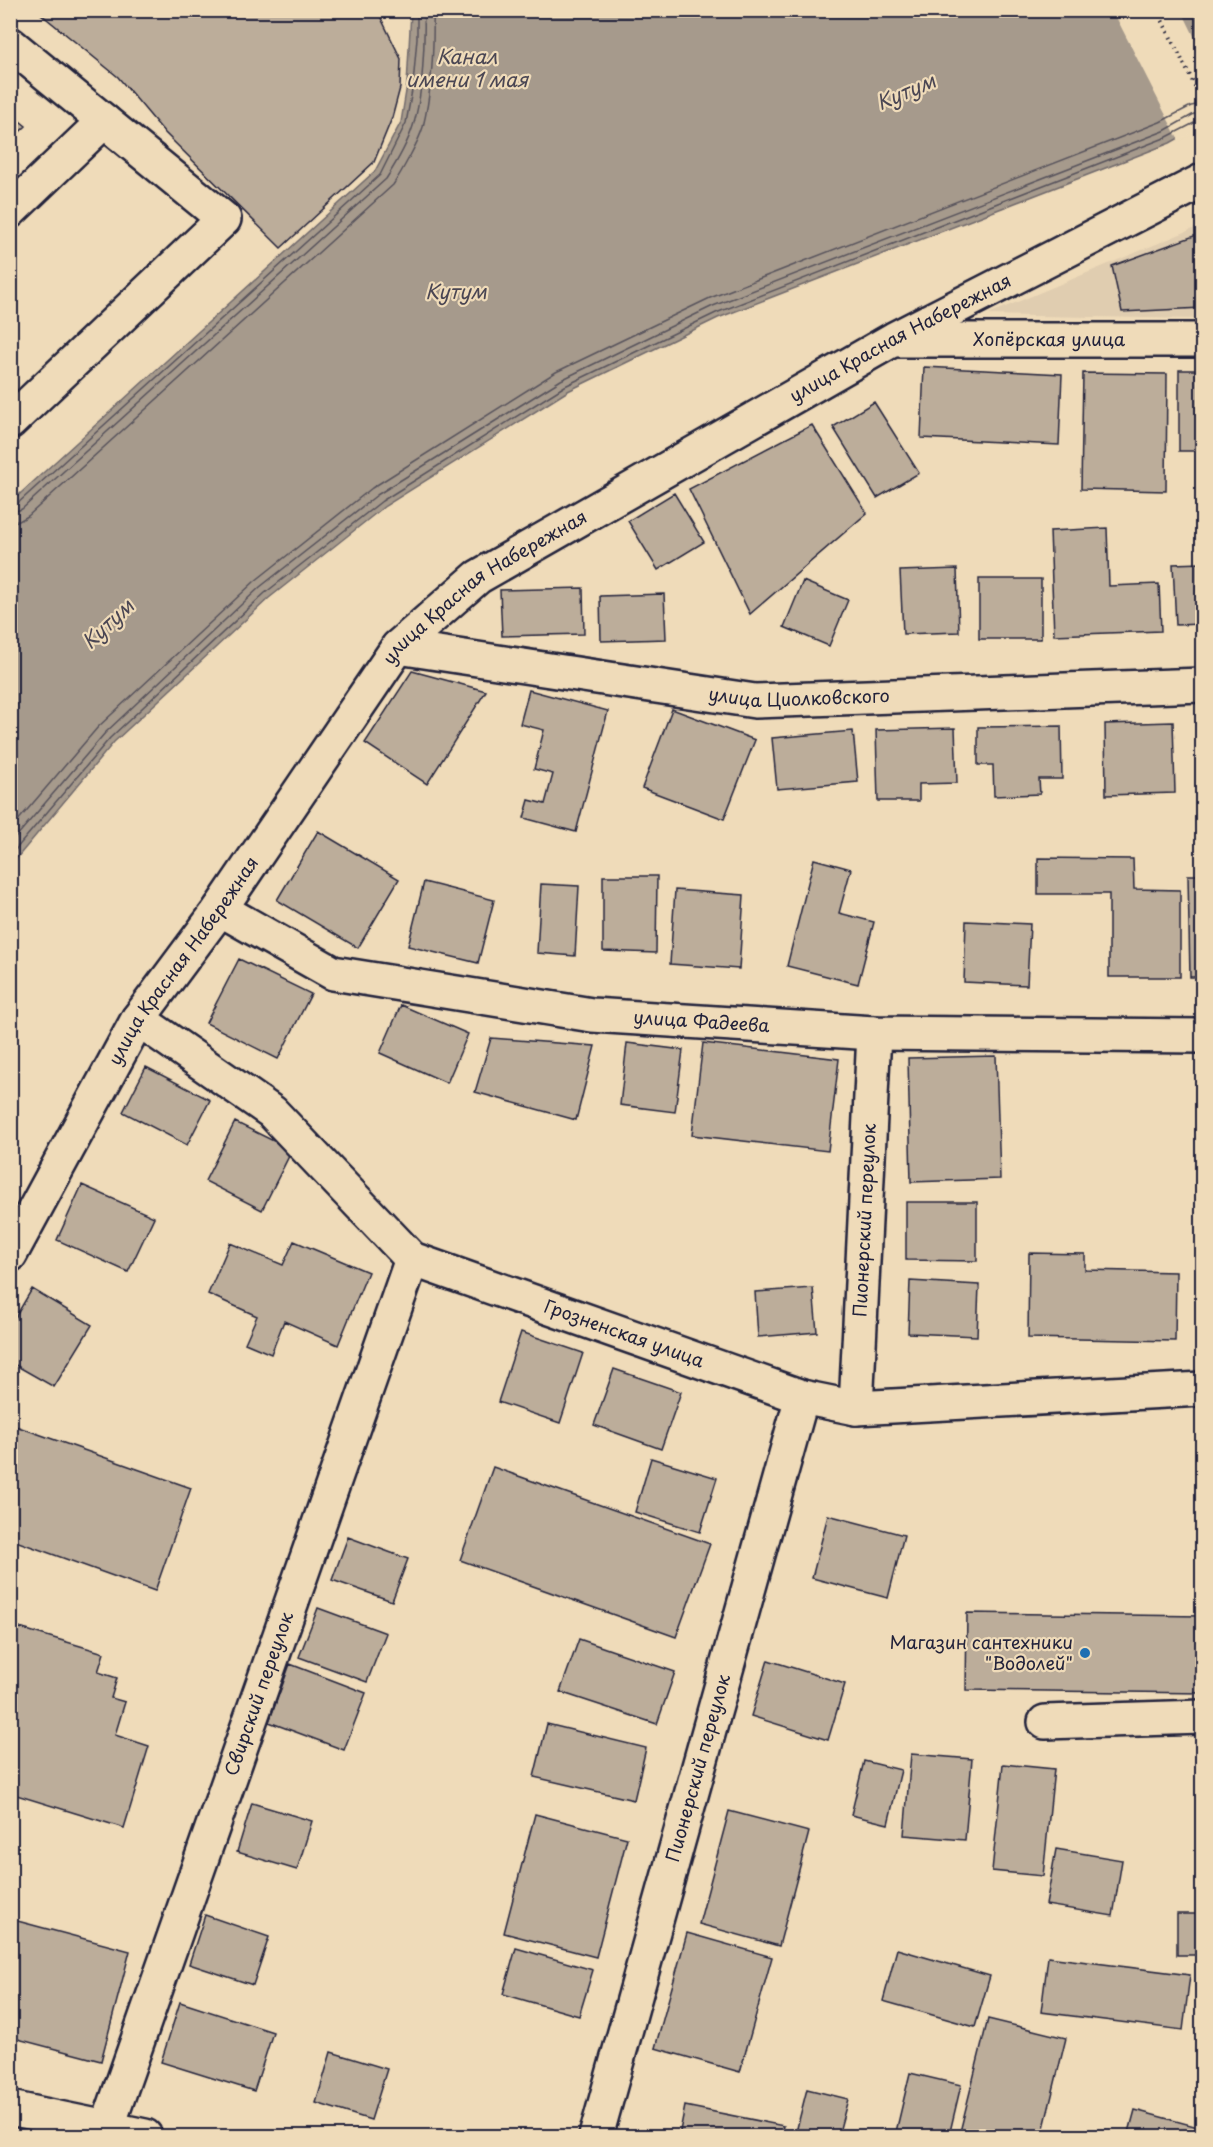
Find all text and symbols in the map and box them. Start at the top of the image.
water label: Канал имени 1 мая [406,41,529,94]
water label: Кутум [871,65,941,117]
street label: улица Красная Набережная [784,266,1016,408]
water label: Кутум [425,276,488,306]
street label: Хопёрская улица [973,325,1126,352]
street label: улица Красная Набережная [375,503,591,669]
water label: Кутум [75,591,141,655]
street label: улица Циолковского [707,679,890,713]
street label: улица Красная Набережная [101,850,264,1069]
street label: улица Фадеева [633,1003,771,1038]
street label: Пионерский переулок [845,1122,882,1318]
street label: Грозненская улица [541,1292,709,1374]
street label: Свирский переулок [217,1607,299,1779]
place label: Магазин сантехники "Водолей" [889,1628,1073,1676]
marker: Магазин сантехники "Водолей" [1078,1646,1092,1660]
street label: Пионерский переулок [658,1670,736,1865]

